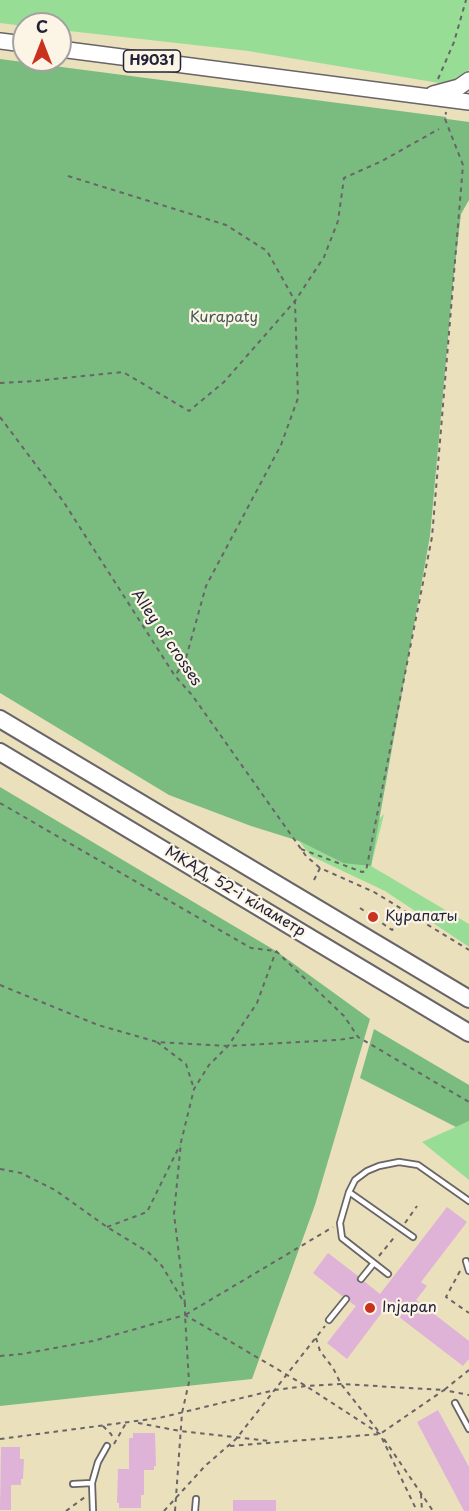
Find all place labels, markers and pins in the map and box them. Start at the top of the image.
place label: Курапаты [385,908,458,926]
marker: Курапаты [366,910,380,924]
place label: Injapan [382,1299,437,1317]
marker: Injapan [363,1301,377,1315]

